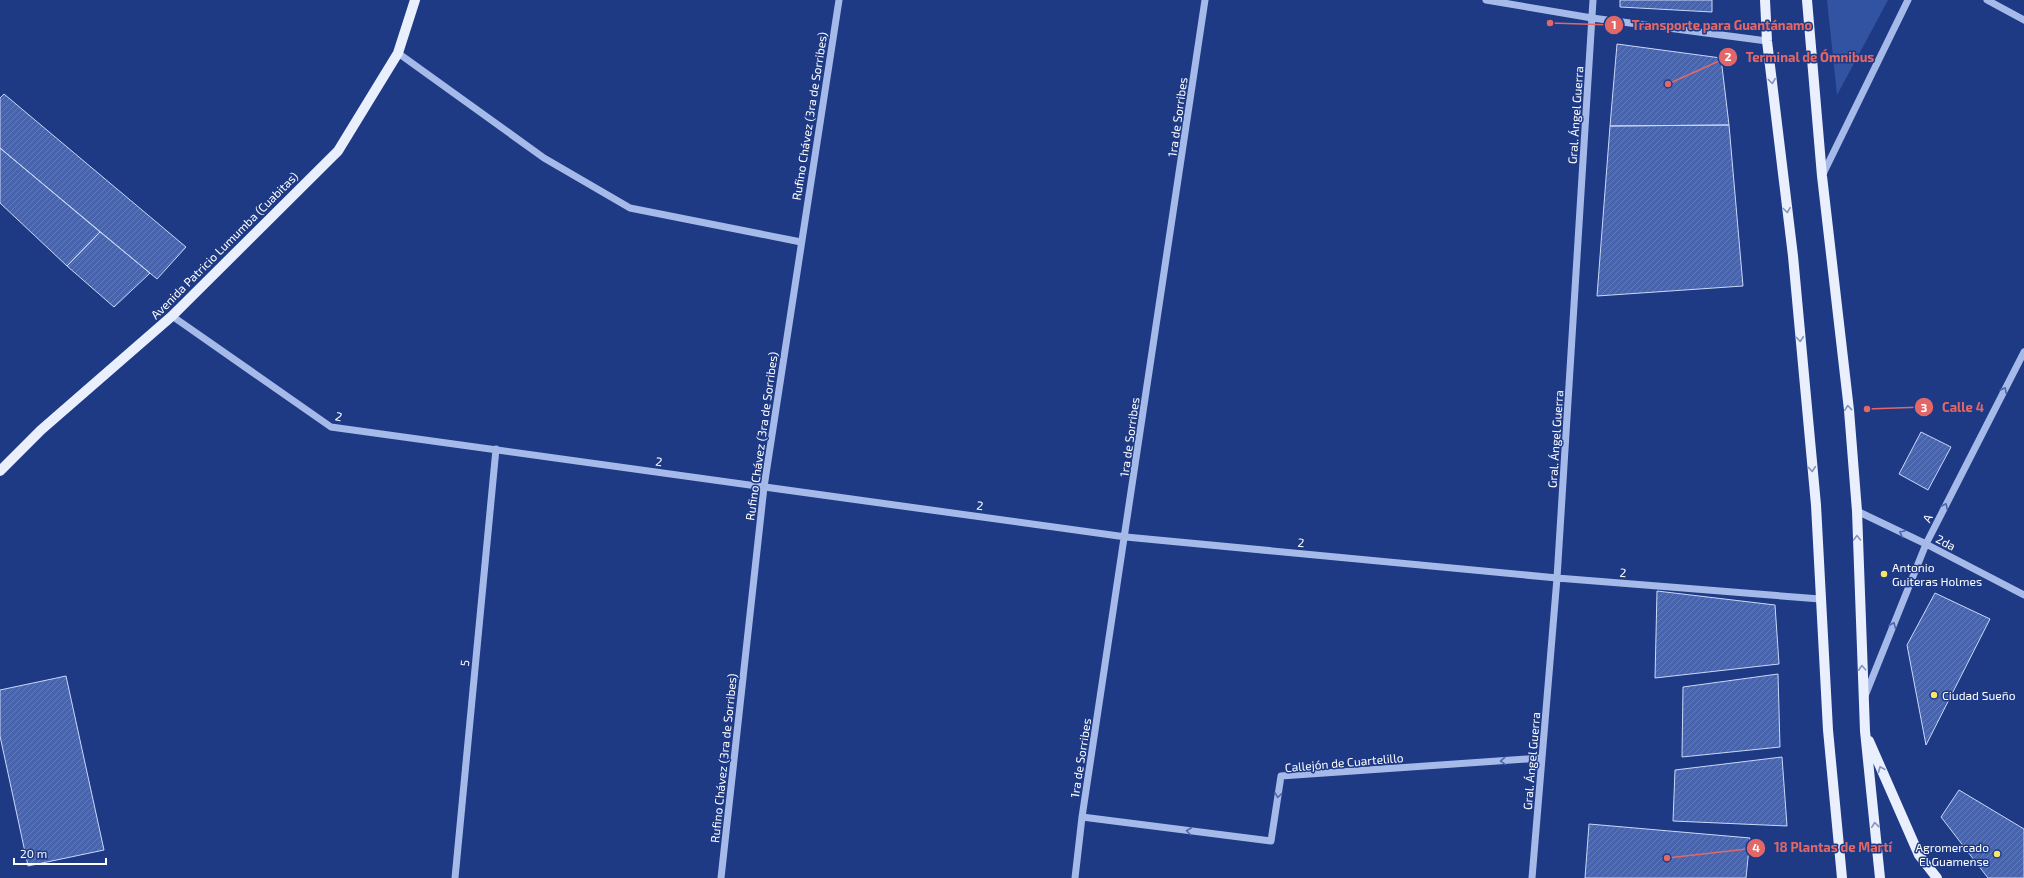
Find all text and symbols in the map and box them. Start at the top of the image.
callout: Transporte para Guantánamo [1604,13,1821,38]
text: 1 [1611,17,1617,31]
text: Transporte para Guantánamo [1632,17,1812,33]
street label: Rufino Chávez (3ra de Sorribes) [789,31,829,201]
callout: Terminal de Ómnibus [1718,45,1882,70]
text: Terminal de Ómnibus [1746,48,1874,65]
text: 2 [1725,49,1732,63]
street label: Gral. Ángel Guerra [1565,66,1585,164]
street label: 1ra de Sorribes [1164,76,1190,158]
one-way arrow [1767,78,1776,84]
street label: Avenida Patricio Lumumba (Cuabitas) [148,169,300,321]
one-way arrow [1782,207,1791,213]
one-way arrow [1796,336,1805,342]
street label: Rufino Chávez (3ra de Sorribes) [742,351,780,521]
one-way arrow [2000,387,2007,394]
street label: Gral. Ángel Guerra [1545,390,1565,488]
callout: Calle 4 [1914,395,1992,420]
street label: 1ra de Sorribes [1116,396,1142,478]
text: Calle 4 [1942,399,1984,415]
text: 3 [1921,400,1928,414]
one-way arrow [1844,405,1853,411]
street label: 2 [334,408,344,424]
street label: 2 [655,454,664,468]
one-way arrow [1808,465,1817,472]
street label: 2 [976,498,985,512]
one-way arrow [1940,502,1948,510]
street label: A [1919,511,1935,525]
one-way arrow [1899,530,1906,538]
street label: 2da [1934,531,1958,553]
street label: 2 [1297,535,1305,549]
one-way arrow [1853,535,1861,541]
place label: Antonio Guiteras Holmes [1892,560,1982,588]
street label: 2 [1619,565,1627,579]
marker: Antonio Guiteras Holmes [1879,569,1889,579]
one-way arrow [1889,621,1897,628]
street label: 5 [457,659,471,667]
one-way arrow [1858,665,1866,671]
street label: Rufino Chávez (3ra de Sorribes) [707,673,739,843]
place label: Ciudad Sueño [1942,688,2016,702]
marker: Ciudad Sueño [1929,690,1939,700]
street label: Gral. Ángel Guerra [1520,712,1542,810]
street label: 1ra de Sorribes [1067,717,1093,799]
street label: Callejón de Cuartelillo [1284,750,1404,775]
one-way arrow [1500,756,1506,765]
one-way arrow [1878,766,1886,773]
one-way arrow [1274,792,1283,798]
one-way arrow [1870,822,1879,828]
one-way arrow [1186,826,1192,835]
callout: 18 Plantas de Martí [1746,835,1900,860]
text: 18 Plantas de Martí [1774,839,1893,855]
scale bar [14,840,106,866]
text: 4 [1752,840,1760,854]
place label: Agromercado El Guamense [1916,840,1989,868]
text: 20 m [20,846,47,860]
marker: Agromercado El Guamense [1992,849,2002,859]

